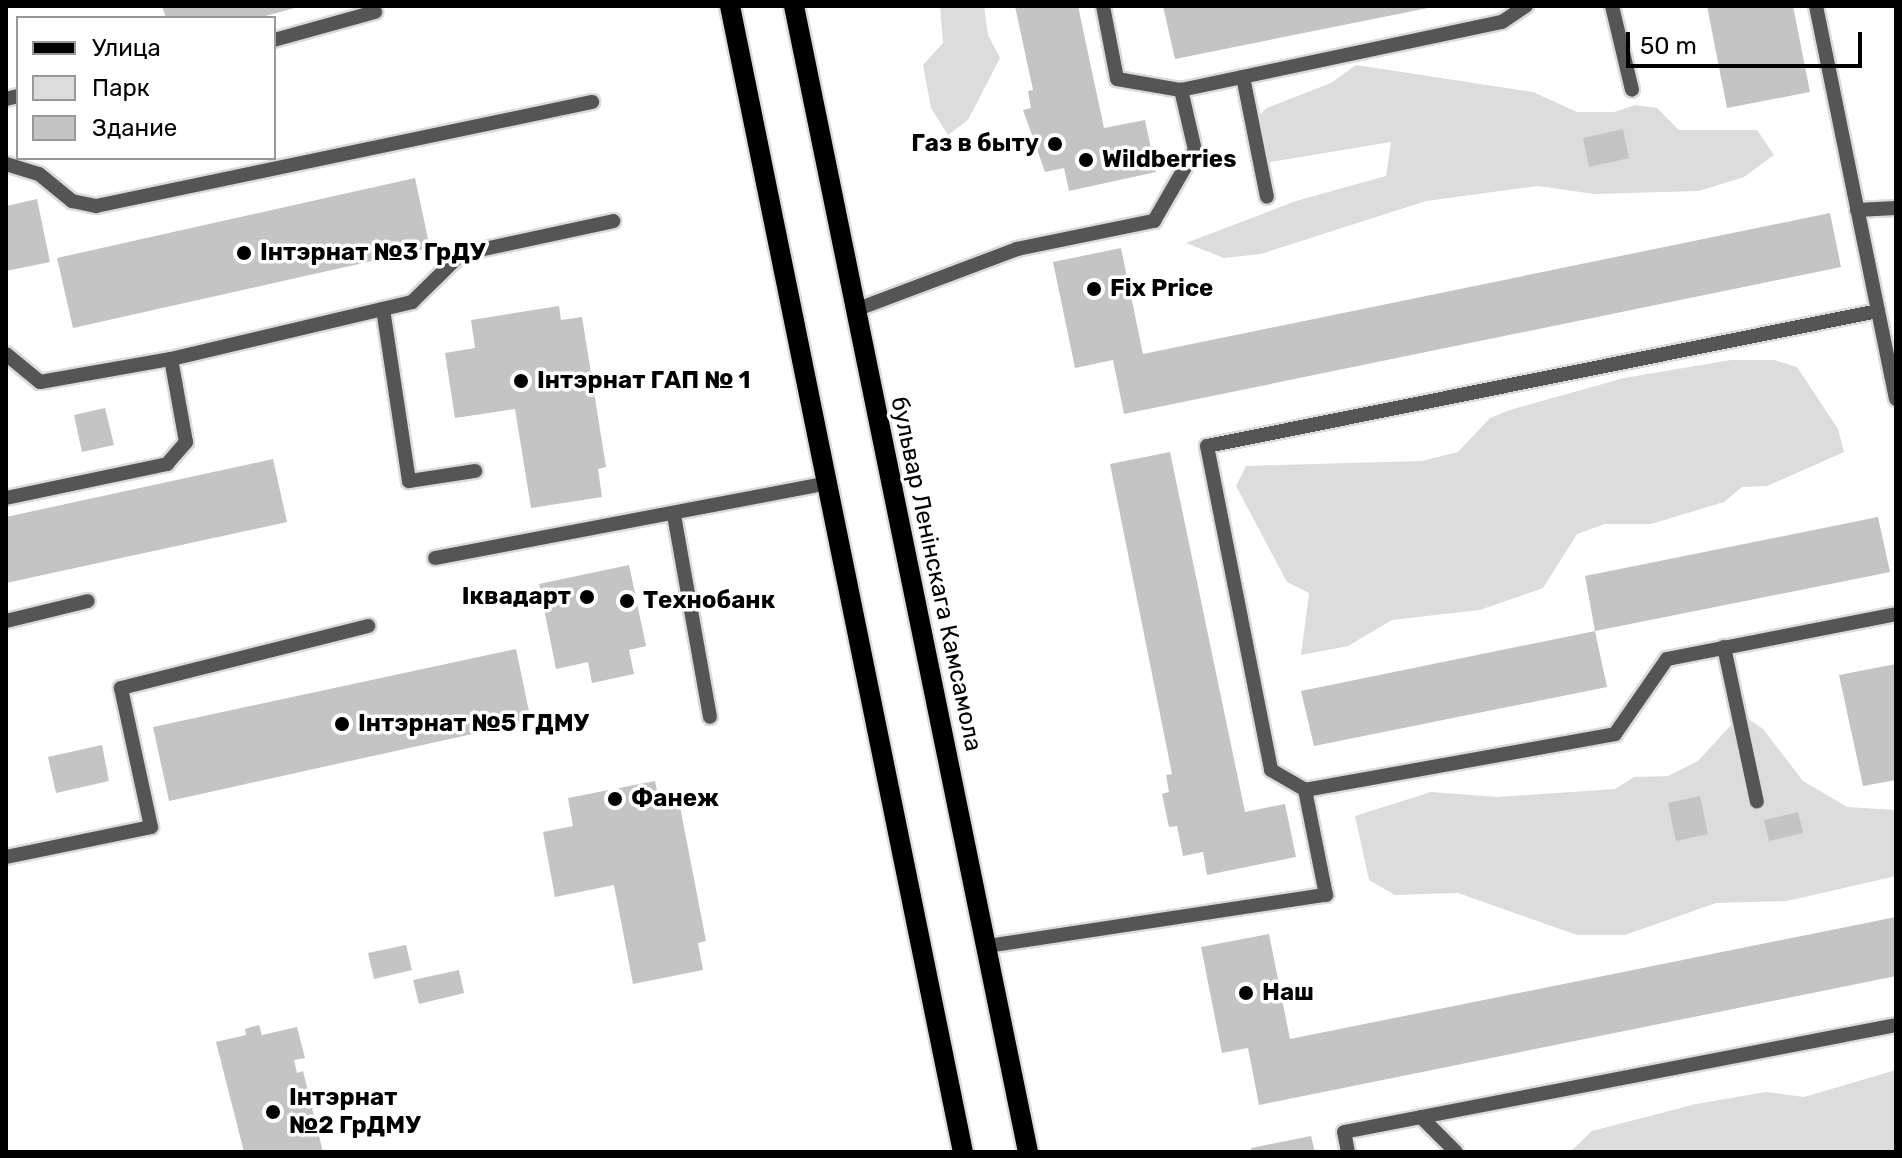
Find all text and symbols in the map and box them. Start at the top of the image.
legend [16,16,276,160]
scale bar [1630,16,1866,66]
text: 50 m [1640,32,1697,60]
text: Улица [92,34,161,62]
text: Парк [92,74,150,102]
text: Здание [92,114,177,142]
place label: Газ в быту [911,130,1039,158]
marker: Газ в быту [1046,135,1064,153]
place label: Wildberries [1102,146,1236,174]
marker: Wildberries [1077,151,1095,169]
place label: Інтэрнат №3 ГрДУ [260,239,486,267]
marker: Інтэрнат №3 ГрДУ [235,244,253,262]
place label: Fix Price [1110,275,1213,303]
marker: Fix Price [1085,280,1103,298]
place label: Інтэрнат ГАП № 1 [537,367,751,395]
marker: Інтэрнат ГАП № 1 [512,372,530,390]
street label: бульвар Ленінскага Камсамола [884,394,988,754]
place label: Іквадарт [462,583,571,611]
place label: Технобанк [643,587,775,615]
marker: Іквадарт [578,588,596,606]
marker: Технобанк [618,592,636,610]
place label: Інтэрнат №5 ГДМУ [358,710,589,738]
marker: Інтэрнат №5 ГДМУ [333,715,351,733]
place label: Фанеж [631,785,719,813]
marker: Фанеж [606,790,624,808]
place label: Наш [1262,979,1314,1007]
marker: Наш [1237,984,1255,1002]
place label: Інтэрнат №2 ГрДМУ [289,1084,421,1140]
marker: Інтэрнат №2 ГрДМУ [264,1103,282,1121]

